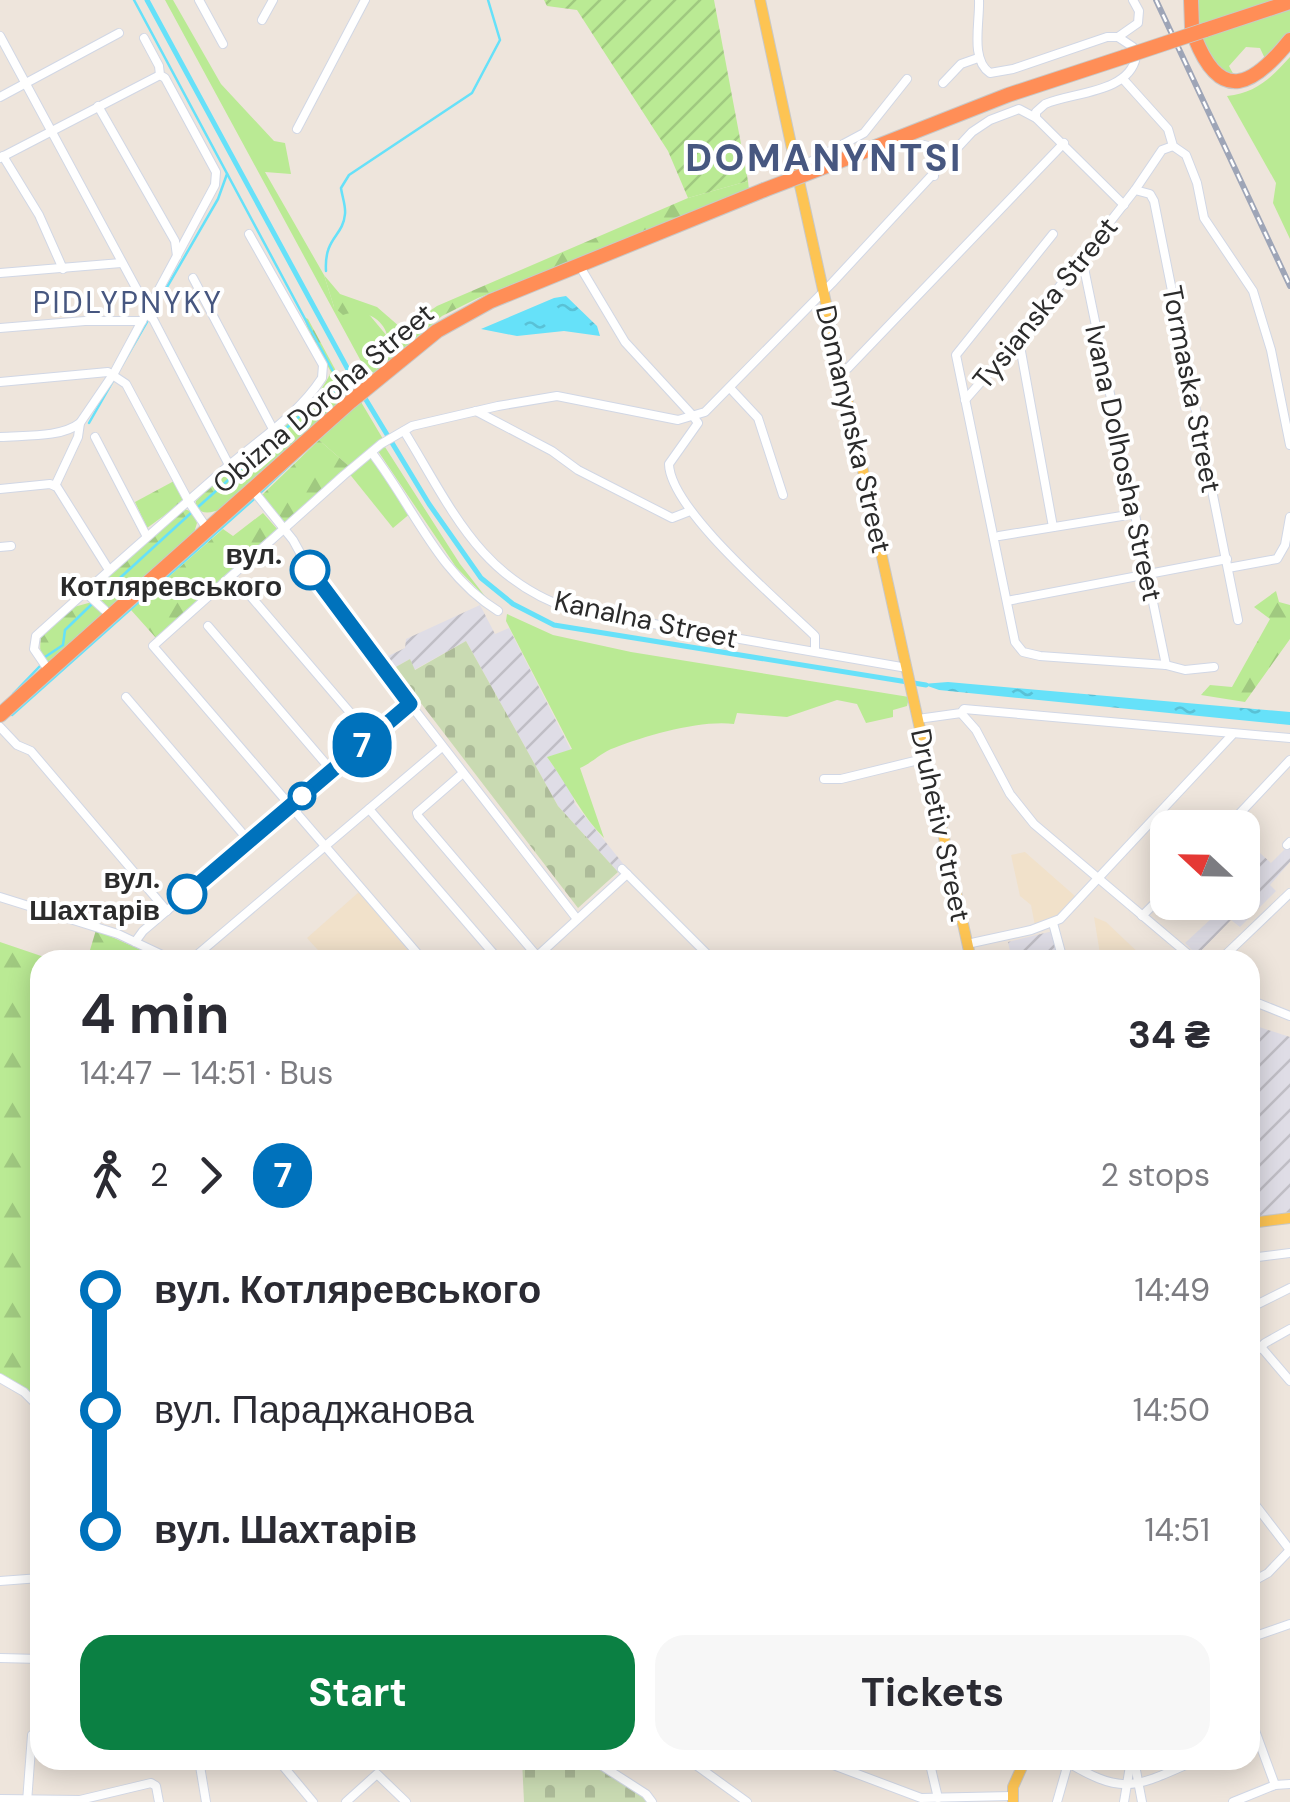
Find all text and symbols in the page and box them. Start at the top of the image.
district label: DOMANYNTSI [685,133,963,183]
street label: Tysianska Street [965,210,1126,397]
street label: Tormaska Street [1153,282,1230,496]
district label: PIDLYPNYKY [33,283,223,322]
street label: Obizna Doroha Street [205,295,442,502]
street label: Domanynska Street [807,301,900,557]
street label: Ivana Dolhosha Street [1076,322,1171,605]
place label: вул. Котляревського [60,536,282,605]
marker: вул. Котляревського [291,551,329,589]
street label: Kanalna Street [551,582,741,657]
line badge: 7 [330,712,394,778]
text: 7 [353,722,371,768]
street label: Druhetiv Street [902,725,979,925]
unlabelled marker [289,783,315,809]
north arrow [1150,810,1260,920]
map controls [1150,810,1260,920]
place label: вул. Шахтарів [29,860,160,929]
marker: вул. Шахтарів [168,875,206,913]
text: 4 min [80,978,229,1050]
text: 34 ₴ [1128,1010,1210,1060]
text: 14:47 – 14:51 · Bus [80,1052,333,1094]
icon: walk [80,1148,135,1203]
icon: forward [183,1148,238,1203]
text: 7 [273,1152,292,1198]
text: 2 [150,1154,168,1196]
text: 2 stops [1101,1154,1210,1196]
text: вул. Котляревського [154,1265,541,1315]
text: 14:49 [1135,1269,1210,1311]
text: вул. Параджанова [154,1385,474,1435]
text: 14:50 [1133,1389,1210,1431]
text: вул. Шахтарів [154,1505,417,1555]
text: 14:51 [1145,1509,1210,1551]
button: Start [80,1635,635,1750]
button: Tickets [655,1635,1210,1750]

